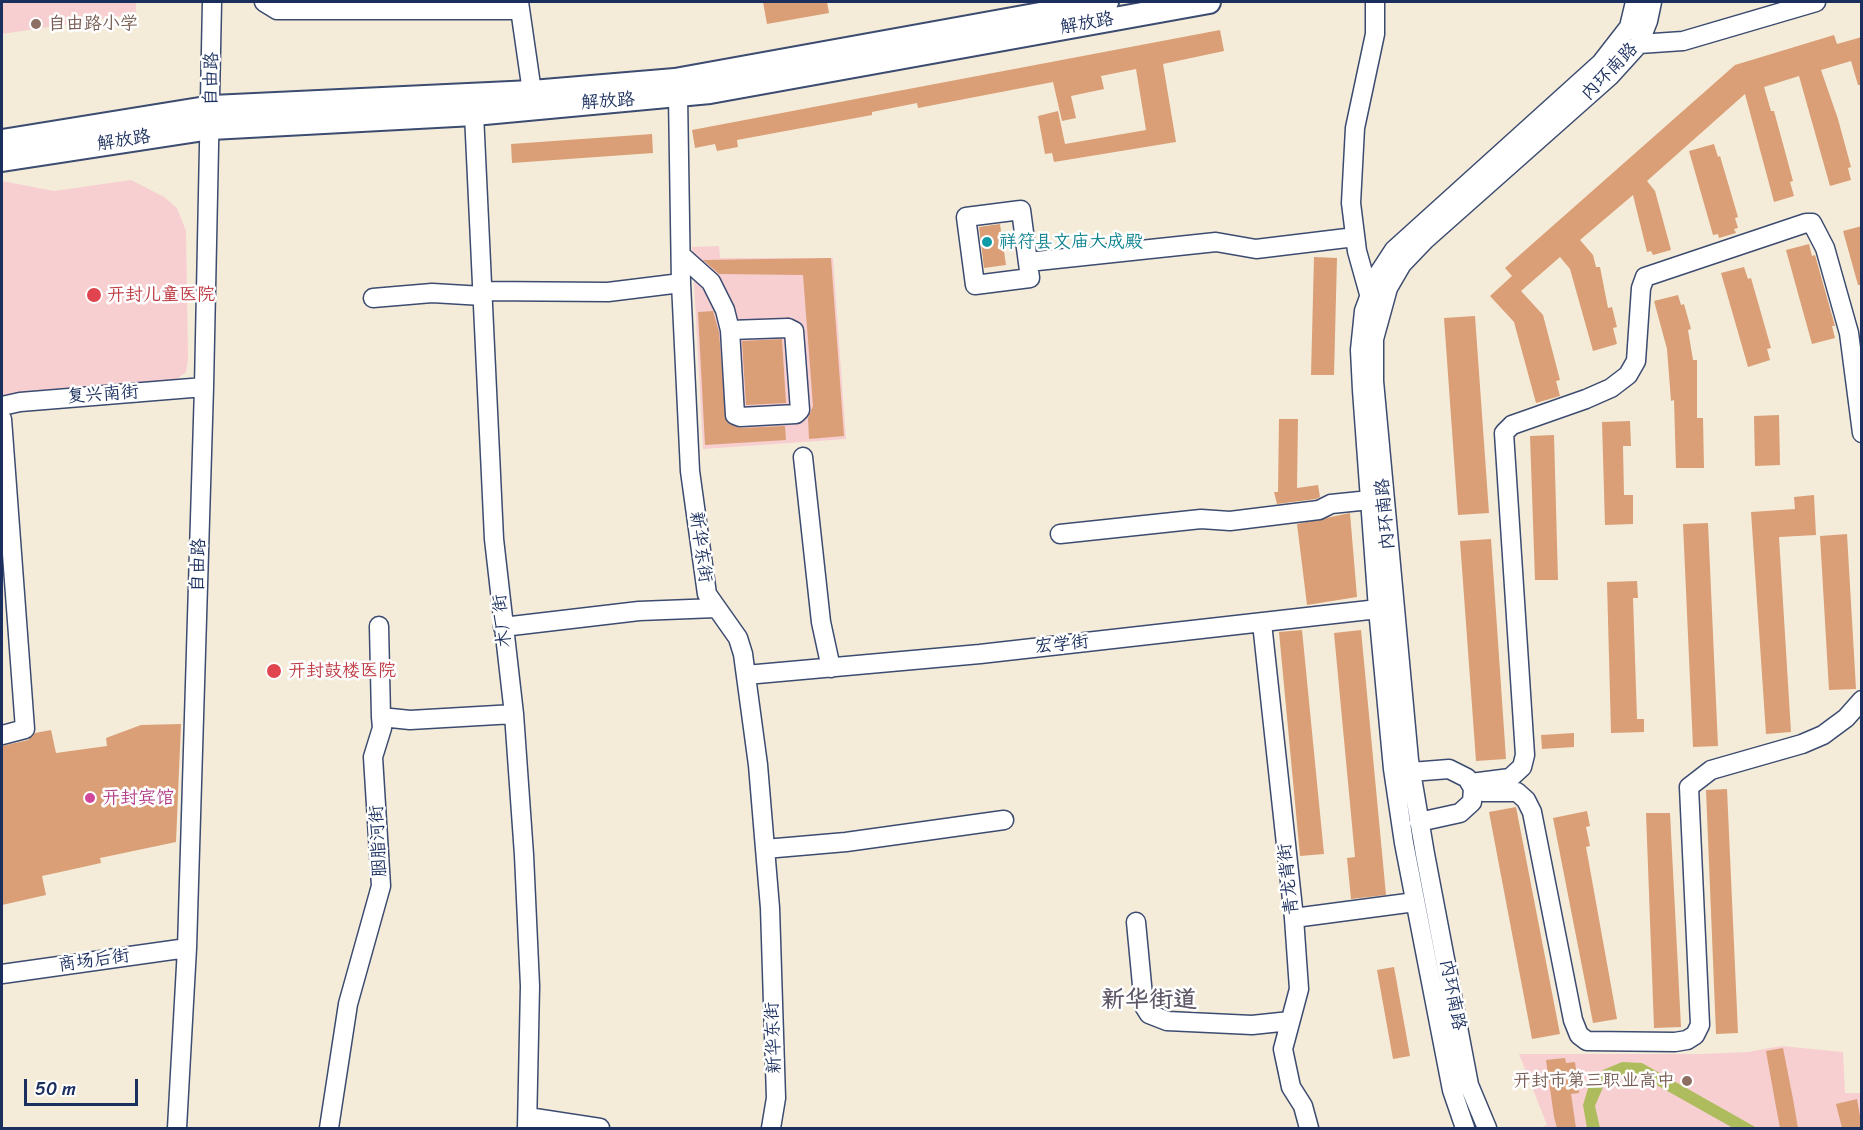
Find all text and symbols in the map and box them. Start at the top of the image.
street label: 解放路 [1059,9,1115,39]
place label: 自由路小学 [48,13,138,35]
marker: 自由路小学 [29,17,43,31]
street label: 内环南路 [1577,39,1643,105]
street label: 自由路 [201,52,223,106]
street label: 解放路 [580,89,636,115]
street label: 解放路 [96,126,152,156]
place label: 祥符县文庙大成殿 [999,231,1143,253]
marker: 祥符县文庙大成殿 [980,235,994,249]
place label: 开封儿童医院 [107,284,215,306]
marker: 开封儿童医院 [85,286,103,304]
street label: 复兴南街 [66,382,140,408]
street label: 内环南路 [1372,477,1400,551]
street label: 新华东街 [684,510,716,584]
street label: 自由路 [187,538,211,592]
street label: 木厂街 [489,593,517,649]
street label: 宏学街 [1034,631,1090,659]
place label: 开封鼓楼医院 [288,660,396,682]
marker: 开封鼓楼医院 [265,662,283,680]
place label: 开封宾馆 [102,787,174,809]
marker: 开封宾馆 [83,791,97,805]
street label: 胭脂河街 [366,804,392,878]
street label: 青龙背街 [1274,842,1304,916]
street label: 商场后街 [57,945,131,977]
street label: 内环南路 [1435,958,1469,1032]
district label: 新华街道 [1101,987,1197,1015]
street label: 新华东街 [762,1002,786,1074]
scale bar [27,1067,141,1105]
place label: 开封市第三职业高中 [1513,1070,1675,1092]
text: 50 m [35,1073,76,1105]
marker: 开封市第三职业高中 [1680,1074,1694,1088]

